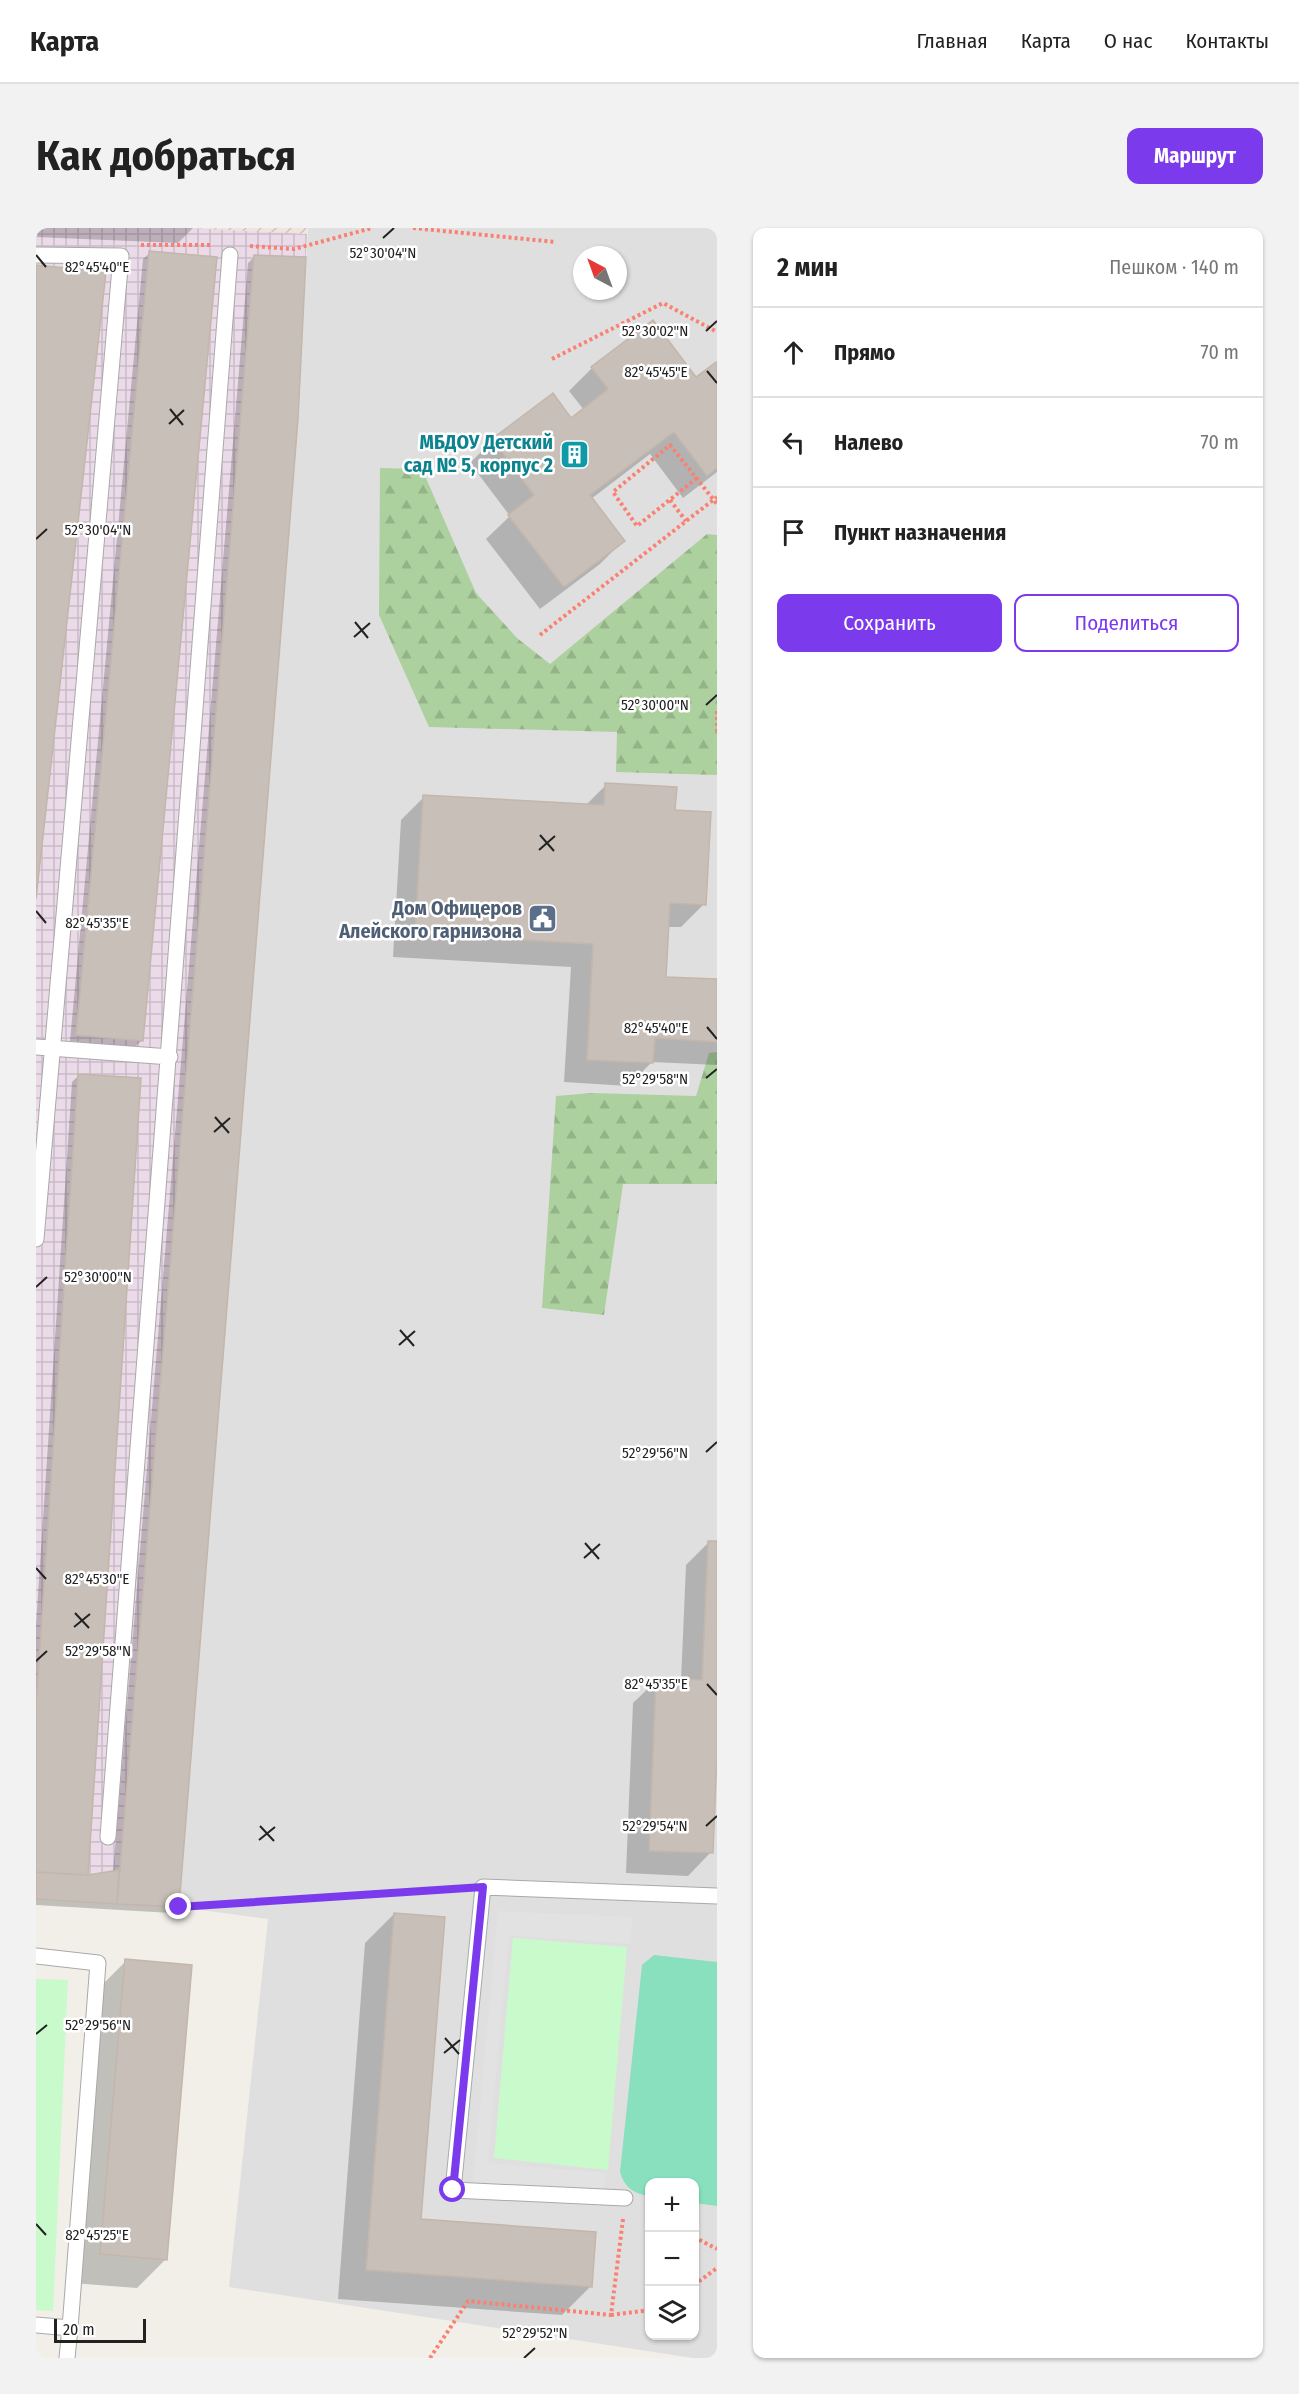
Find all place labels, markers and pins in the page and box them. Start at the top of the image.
place label: МБДОУ Детский сад № 5, корпус 2 [404,430,553,477]
building icon: МБДОУ Детский сад № 5, корпус 2 [558,438,590,470]
place label: Дом Офицеров Алейского гарнизона [338,896,522,943]
public building icon: Дом Офицеров Алейского гарнизона [527,903,559,935]

